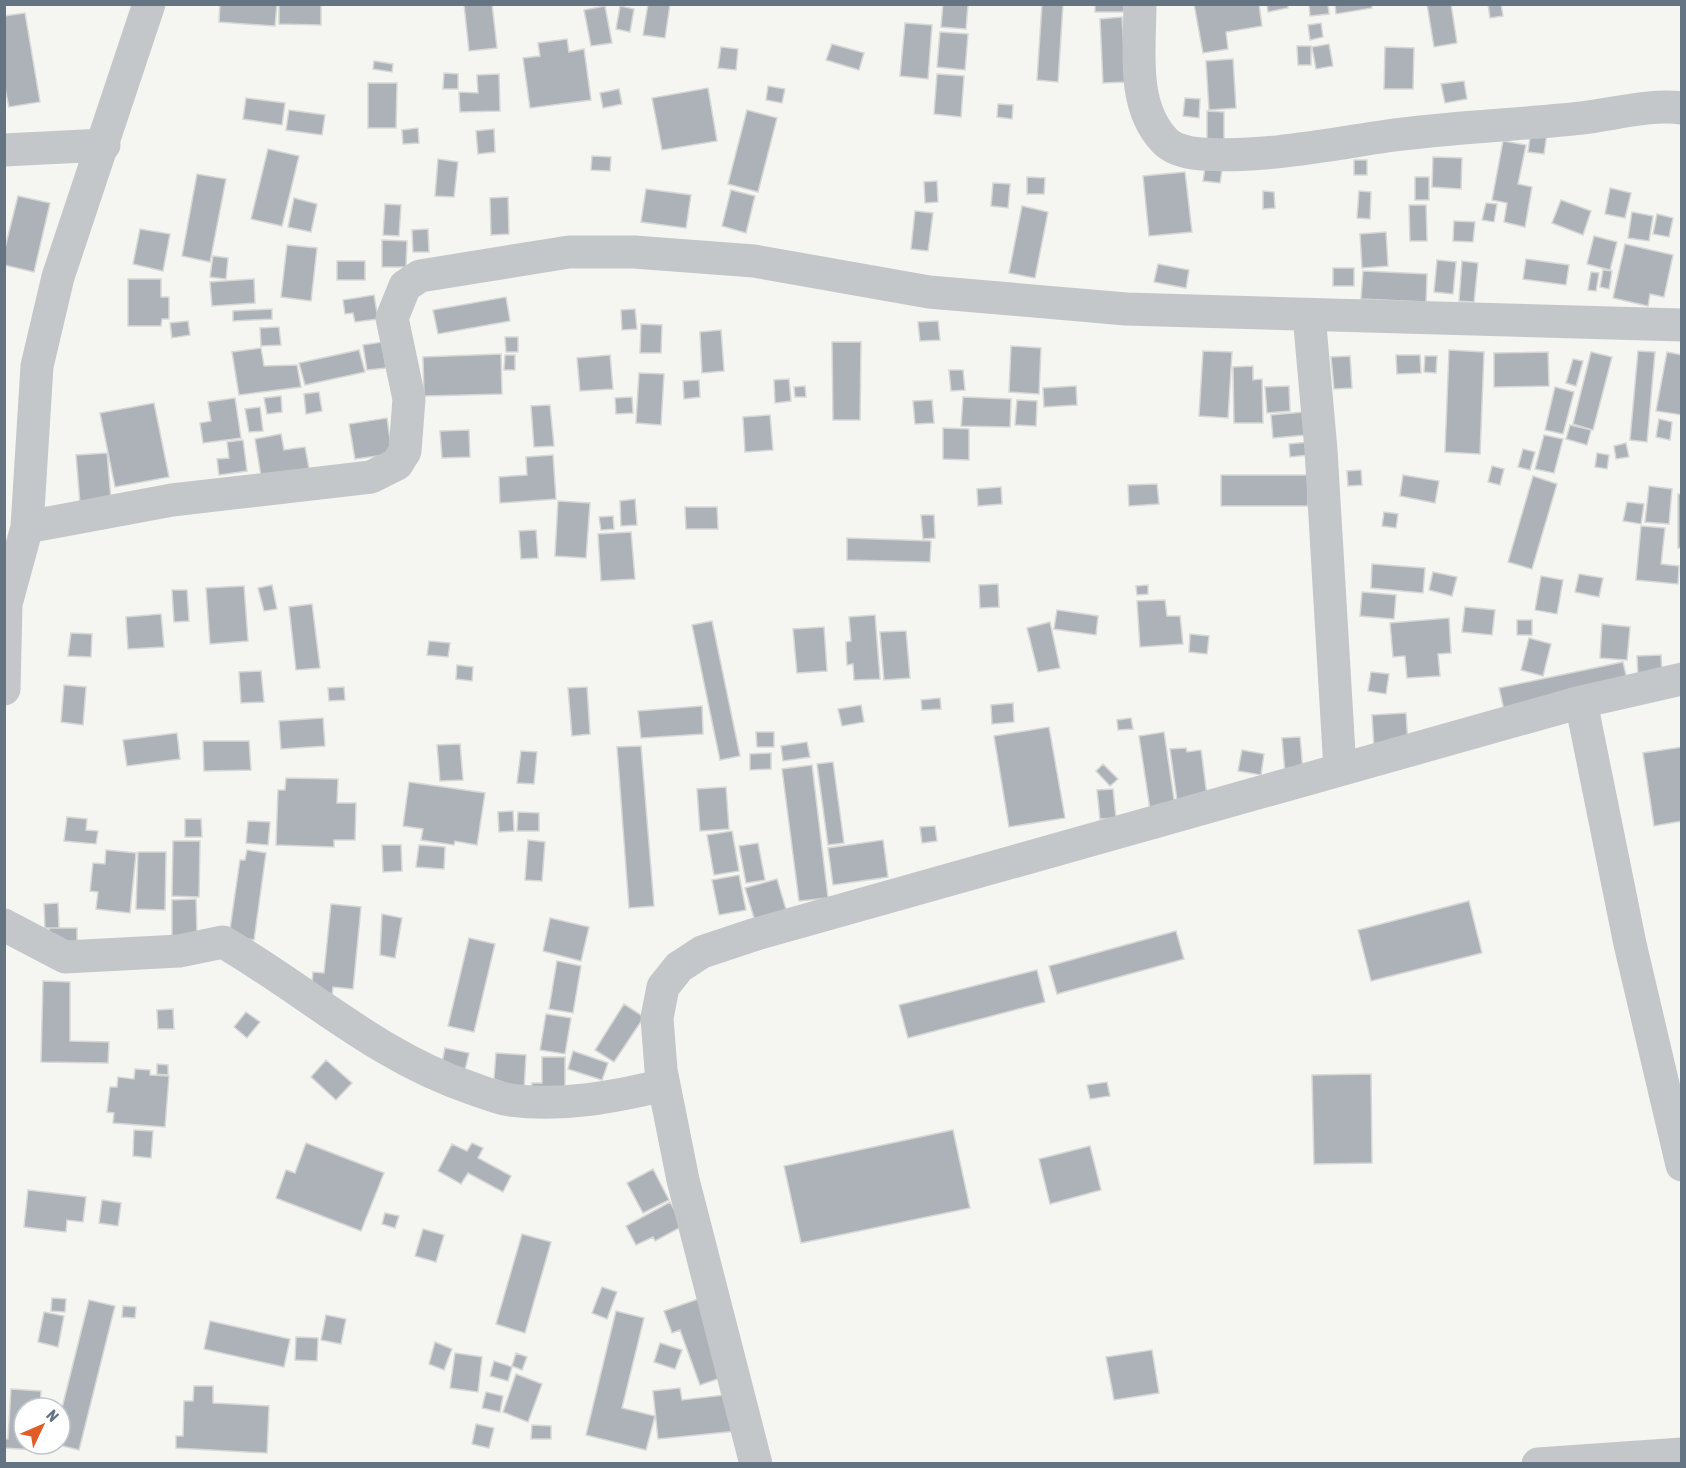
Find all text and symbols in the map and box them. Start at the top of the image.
north arrow [12,1396,72,1456]
text: N [43,1406,63,1425]

